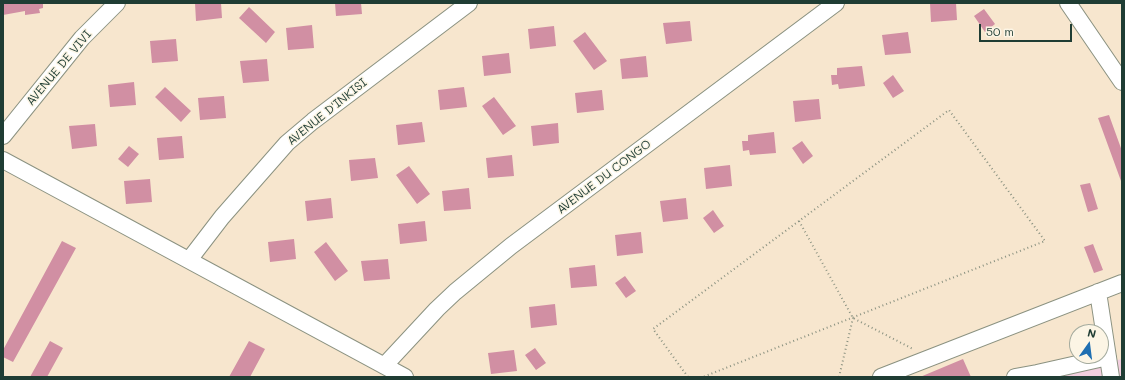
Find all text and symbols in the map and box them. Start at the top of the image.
scale bar [981,16,1074,42]
text: 50 m [986,23,1014,39]
street label: AVENUE DE VIVI [23,28,95,108]
street label: AVENUE D'INKISI [284,75,370,149]
street label: AVENUE DU CONGO [554,137,654,217]
north arrow [1069,324,1109,364]
text: N [1086,325,1098,341]

